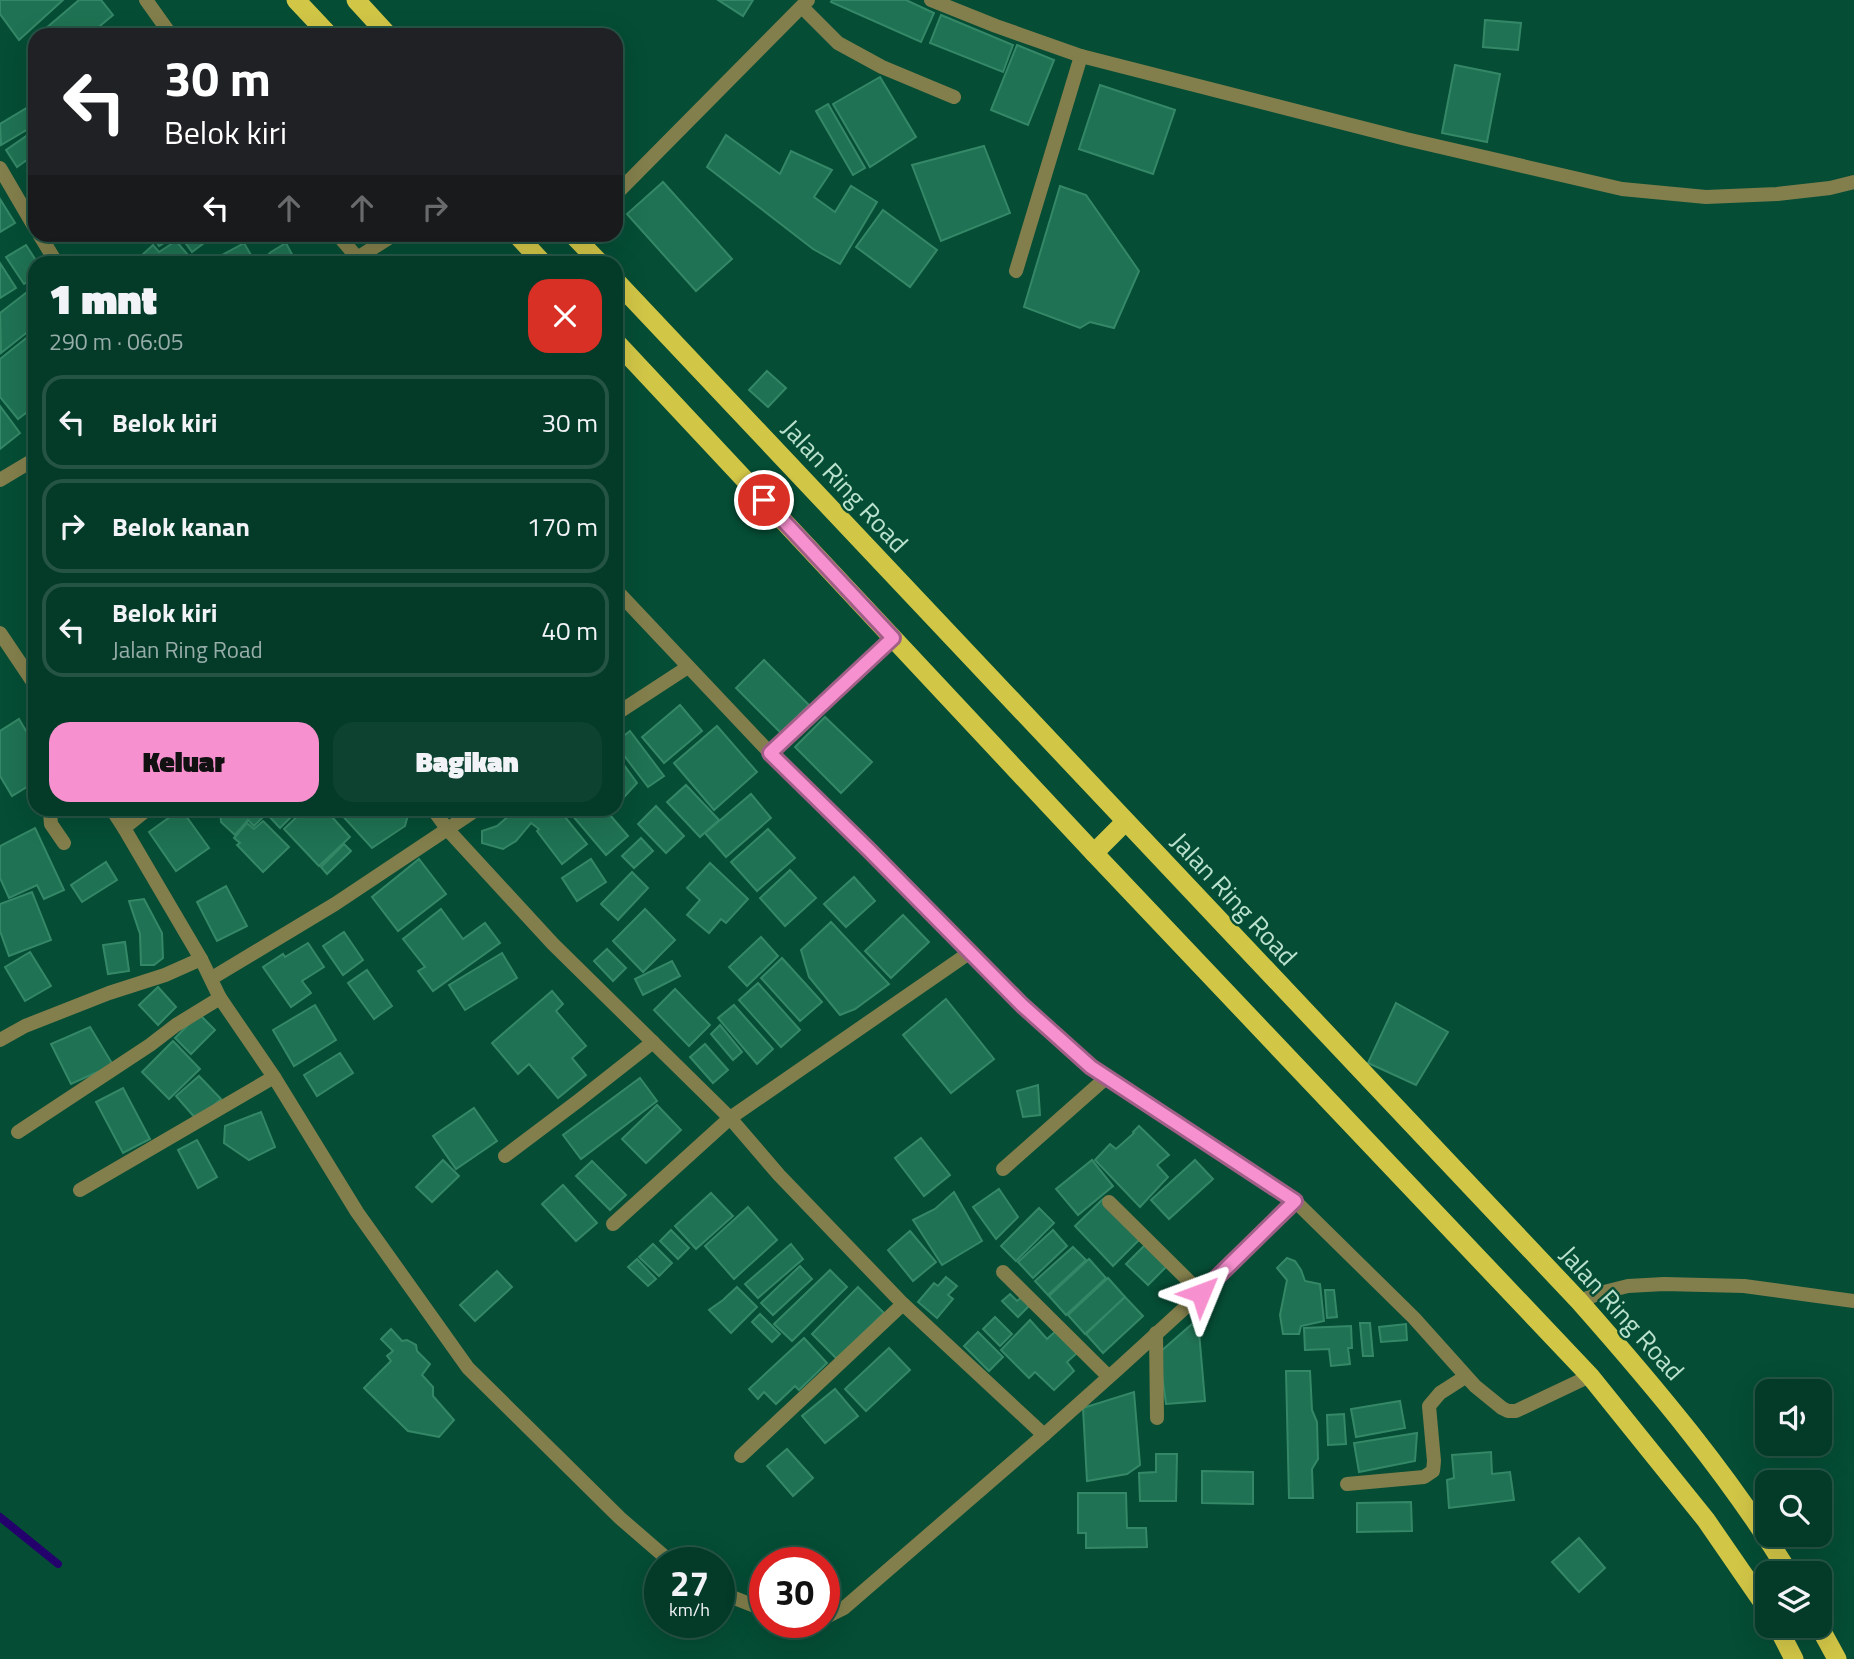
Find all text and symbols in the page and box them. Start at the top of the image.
text: 30 m [164,40,271,115]
icon: left [49,56,140,147]
text: Belok kiri [164,108,287,156]
icon: left [197,189,235,227]
icon: ahead [270,189,308,227]
icon: ahead [343,189,381,227]
icon: right [416,189,454,227]
text: 1 mnt [49,266,157,330]
button: close [528,279,602,353]
text: 290 m · 06:05 [49,324,184,359]
icon: left [53,403,91,441]
text: Belok kiri [112,403,218,442]
text: 30 m [541,403,598,442]
street label: Jalan Ring Road [773,410,918,561]
pin [734,470,794,530]
icon: arrive [745,481,783,519]
icon: right [53,507,91,545]
text: Belok kanan [112,507,250,546]
text: 170 m [527,507,598,546]
text: Belok kiri [112,593,218,632]
icon: left [53,611,91,649]
text: 40 m [541,611,598,650]
text: Jalan Ring Road [112,632,263,667]
button: Keluar [49,722,319,802]
button: Bagikan [333,722,602,802]
street label: Jalan Ring Road [1162,823,1307,974]
street label: Jalan Ring Road [1551,1236,1694,1389]
position arrow [1164,1256,1238,1330]
map controls [1755,1379,1832,1638]
button: sound [1755,1379,1832,1456]
button: search [1755,1470,1832,1547]
speed limit sign: 30 [749,1547,840,1638]
text: 27 [670,1556,709,1610]
button: layers [1755,1561,1832,1638]
text: km/h [669,1596,710,1623]

